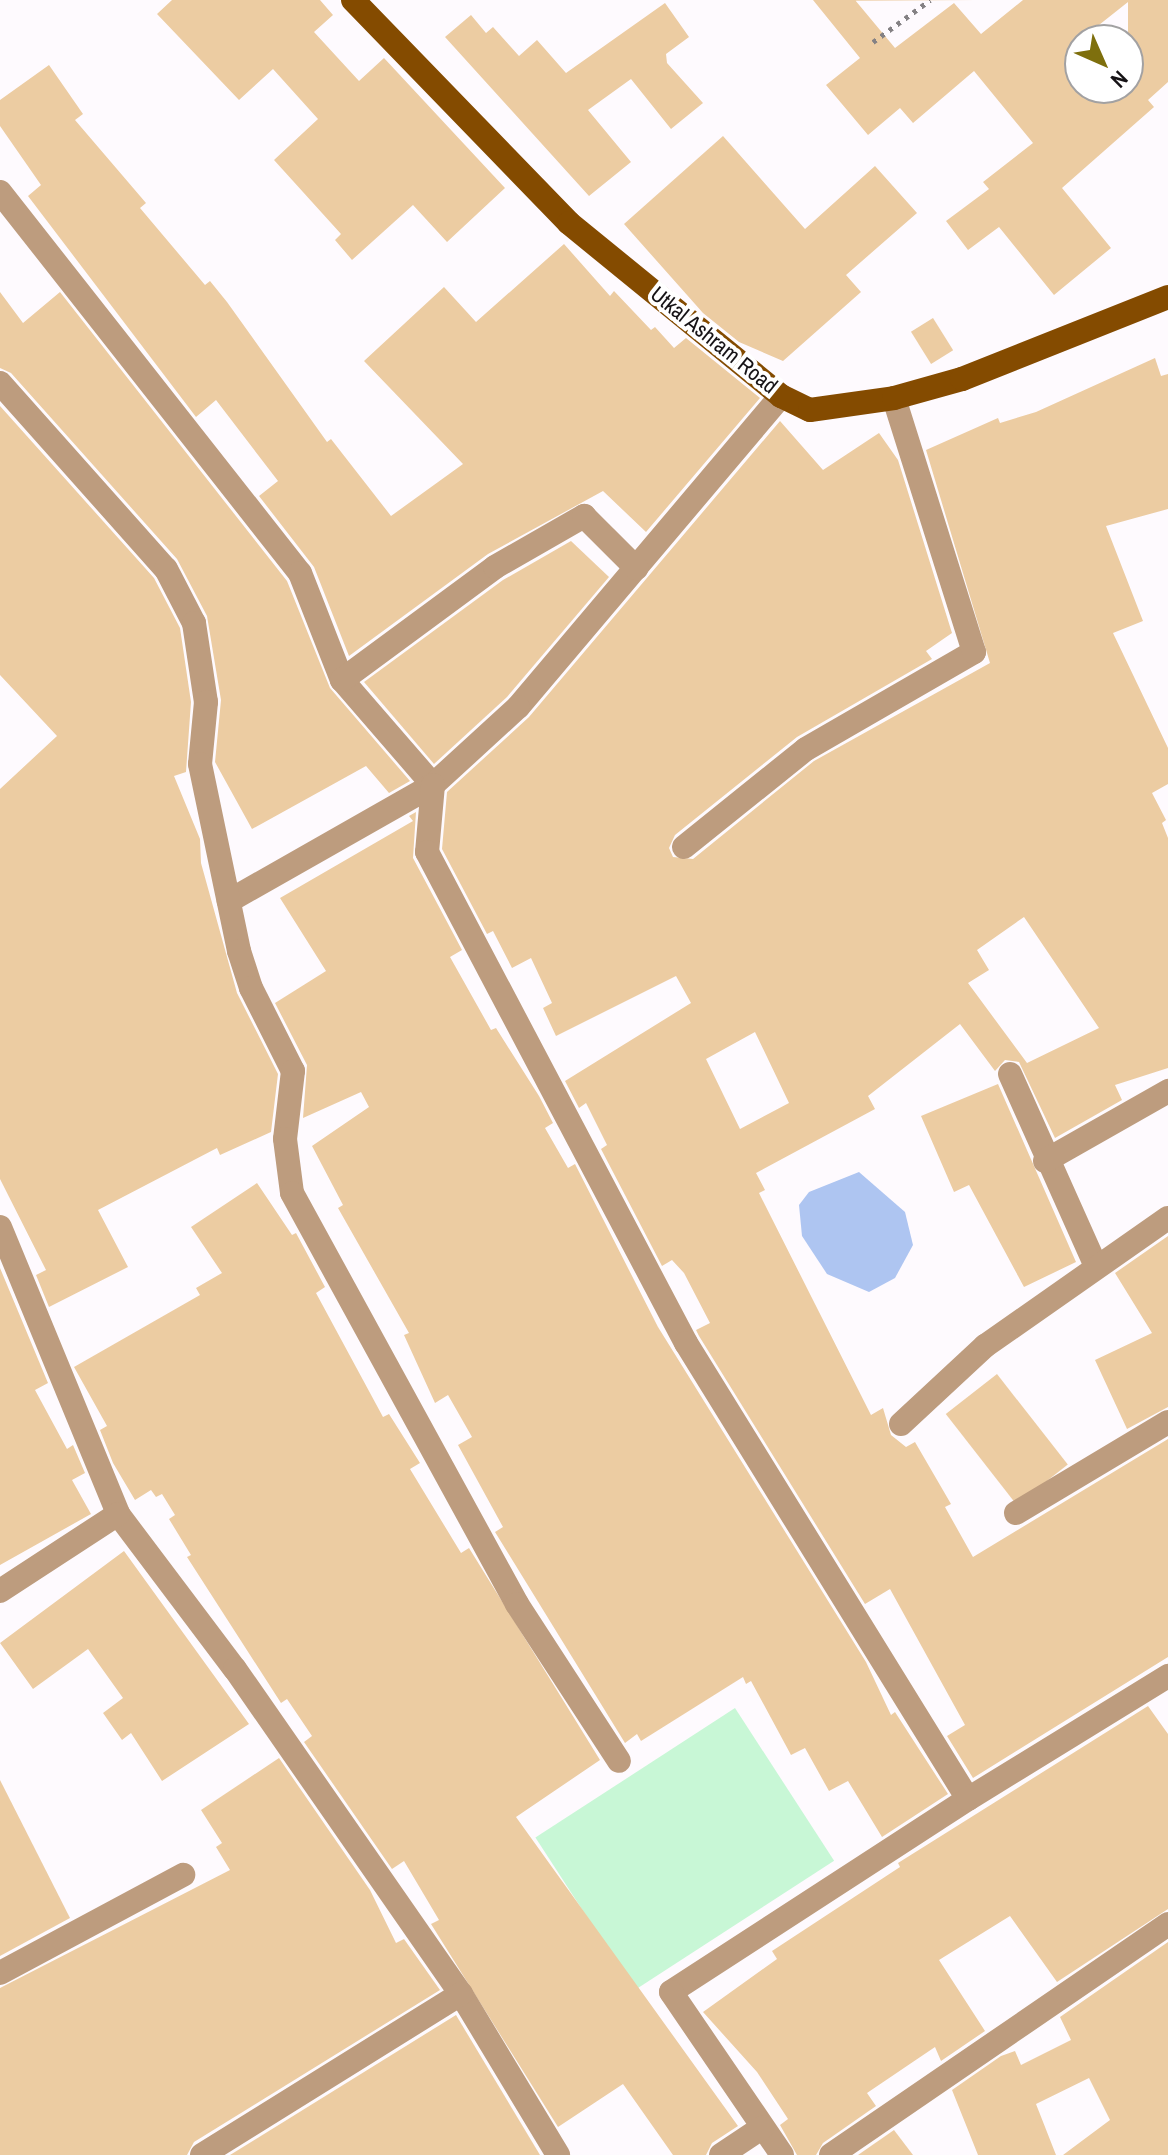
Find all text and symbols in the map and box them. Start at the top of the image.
north arrow [1064,24,1144,104]
text: N [1104,64,1135,95]
street label: Utkal Ashram Road [645,281,783,399]

